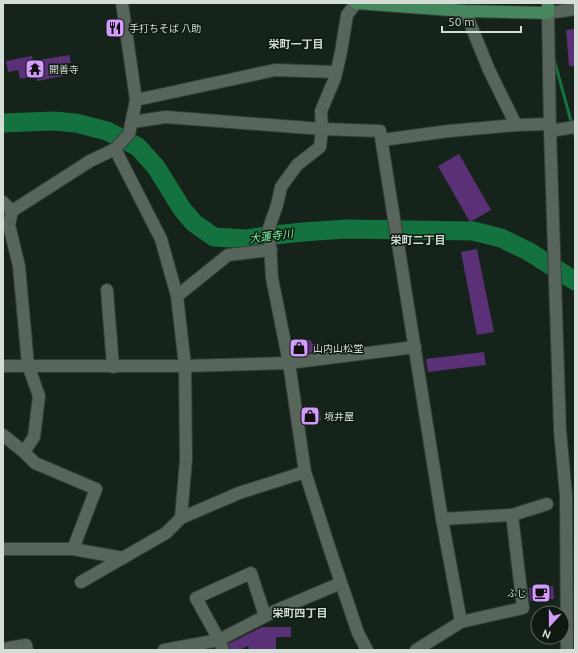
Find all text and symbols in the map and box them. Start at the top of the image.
scale bar [442,8,521,34]
text: 50 m [448,15,475,28]
restaurant icon: 手打ちそば 八助 [104,17,126,39]
place label: 手打ちそば 八助 [129,23,201,34]
district label: 栄町一丁目 [269,38,324,50]
temple icon: 開善寺 [24,58,46,80]
place label: 開善寺 [49,64,79,75]
water label: 大蓮寺川 [248,227,295,245]
district label: 栄町二丁目 [391,234,446,246]
shop icon: 山内山松堂 [288,337,310,359]
place label: 山内山松堂 [313,343,363,354]
shop icon: 境井屋 [299,405,321,427]
place label: 境井屋 [324,411,354,422]
cafe icon: ふじ [530,582,552,604]
place label: ふじ [507,588,527,599]
north arrow [530,605,570,645]
district label: 栄町四丁目 [273,607,328,619]
text: N [540,627,552,641]

